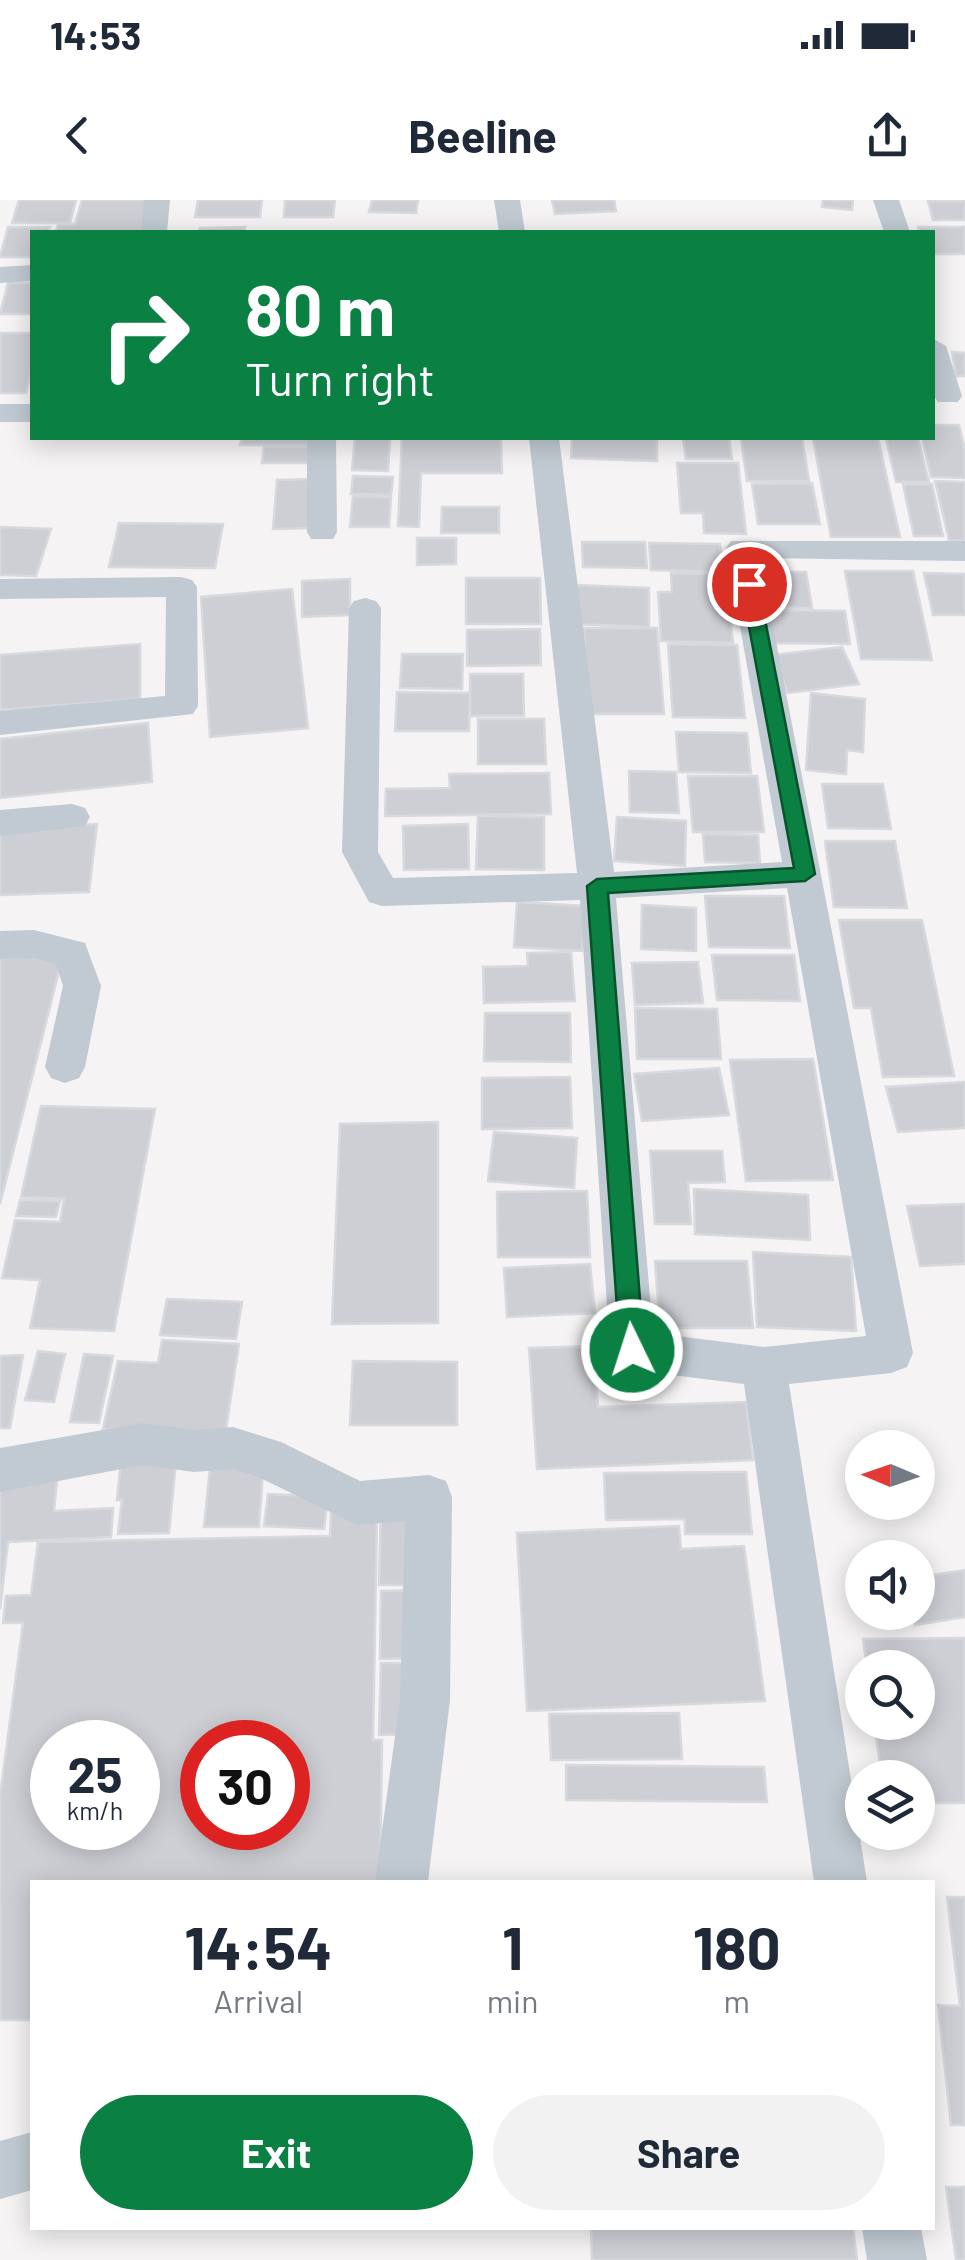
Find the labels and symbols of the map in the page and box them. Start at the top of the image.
pin [707,542,792,627]
position arrow [580,1298,684,1402]
north arrow [845,1430,935,1520]
speed limit sign: 30 [180,1720,310,1850]

